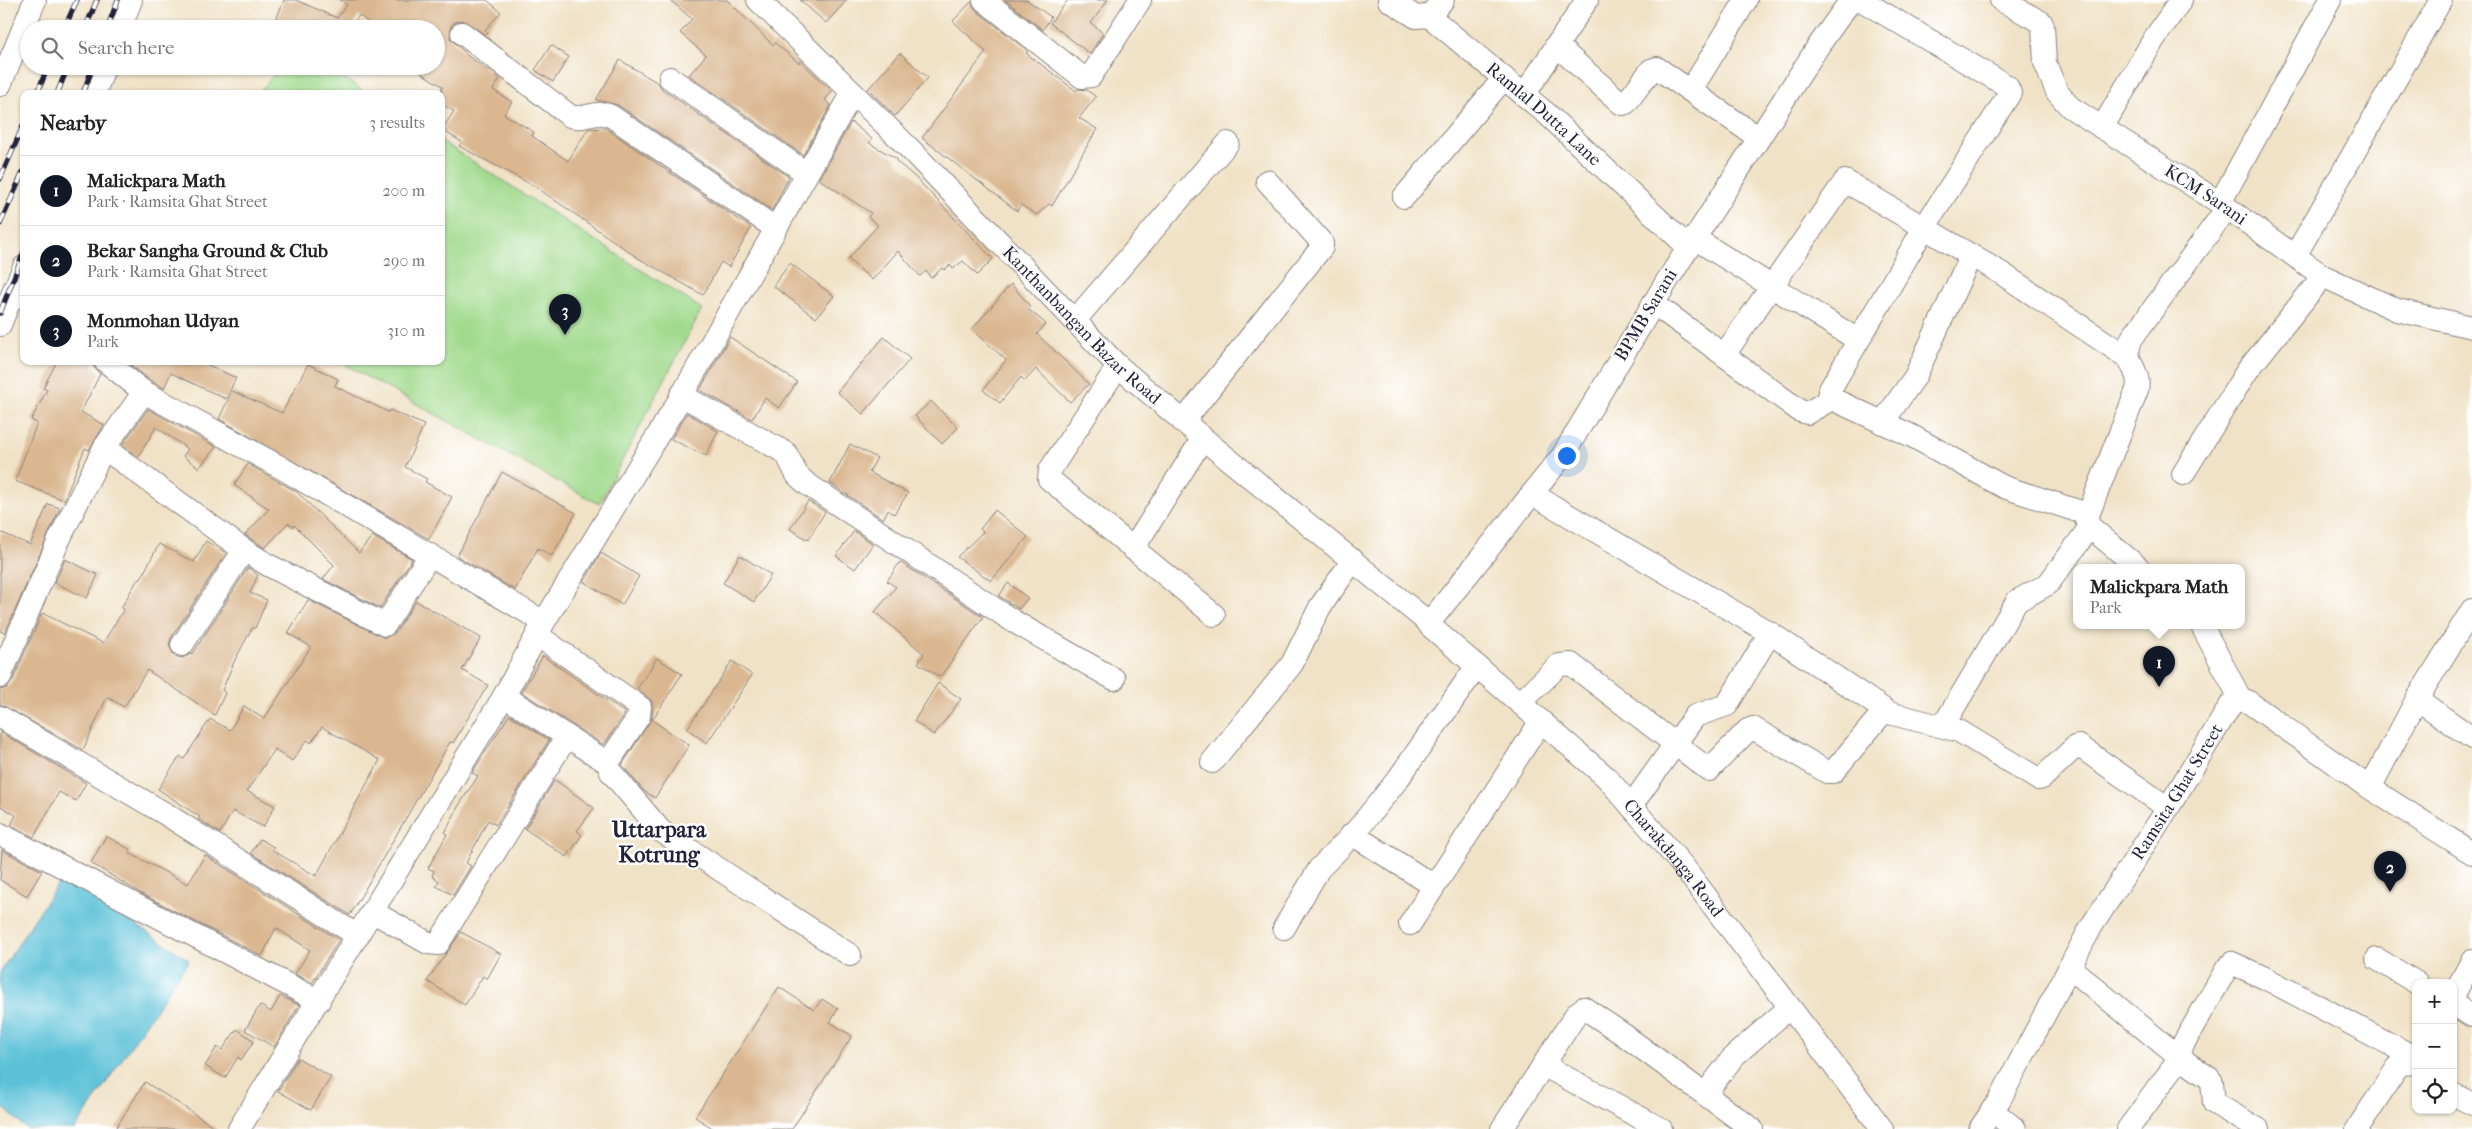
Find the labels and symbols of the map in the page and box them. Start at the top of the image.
street label: Ramlal Dutta Lane [1482,58,1606,170]
street label: KCM Sarani [2161,160,2252,230]
street label: Kanthanbangan Bazar Road [998,242,1166,409]
street label: BPMB Sarani [1610,265,1682,365]
pin: 3 [549,294,581,335]
your location [1554,443,1580,469]
pin: 1 [2143,646,2175,687]
street label: Ramsita Ghat Street [2127,719,2227,864]
street label: Charakdanga Road [1619,795,1728,921]
district label: Uttarpara Kotrung [611,817,707,868]
pin: 2 [2374,851,2406,892]

